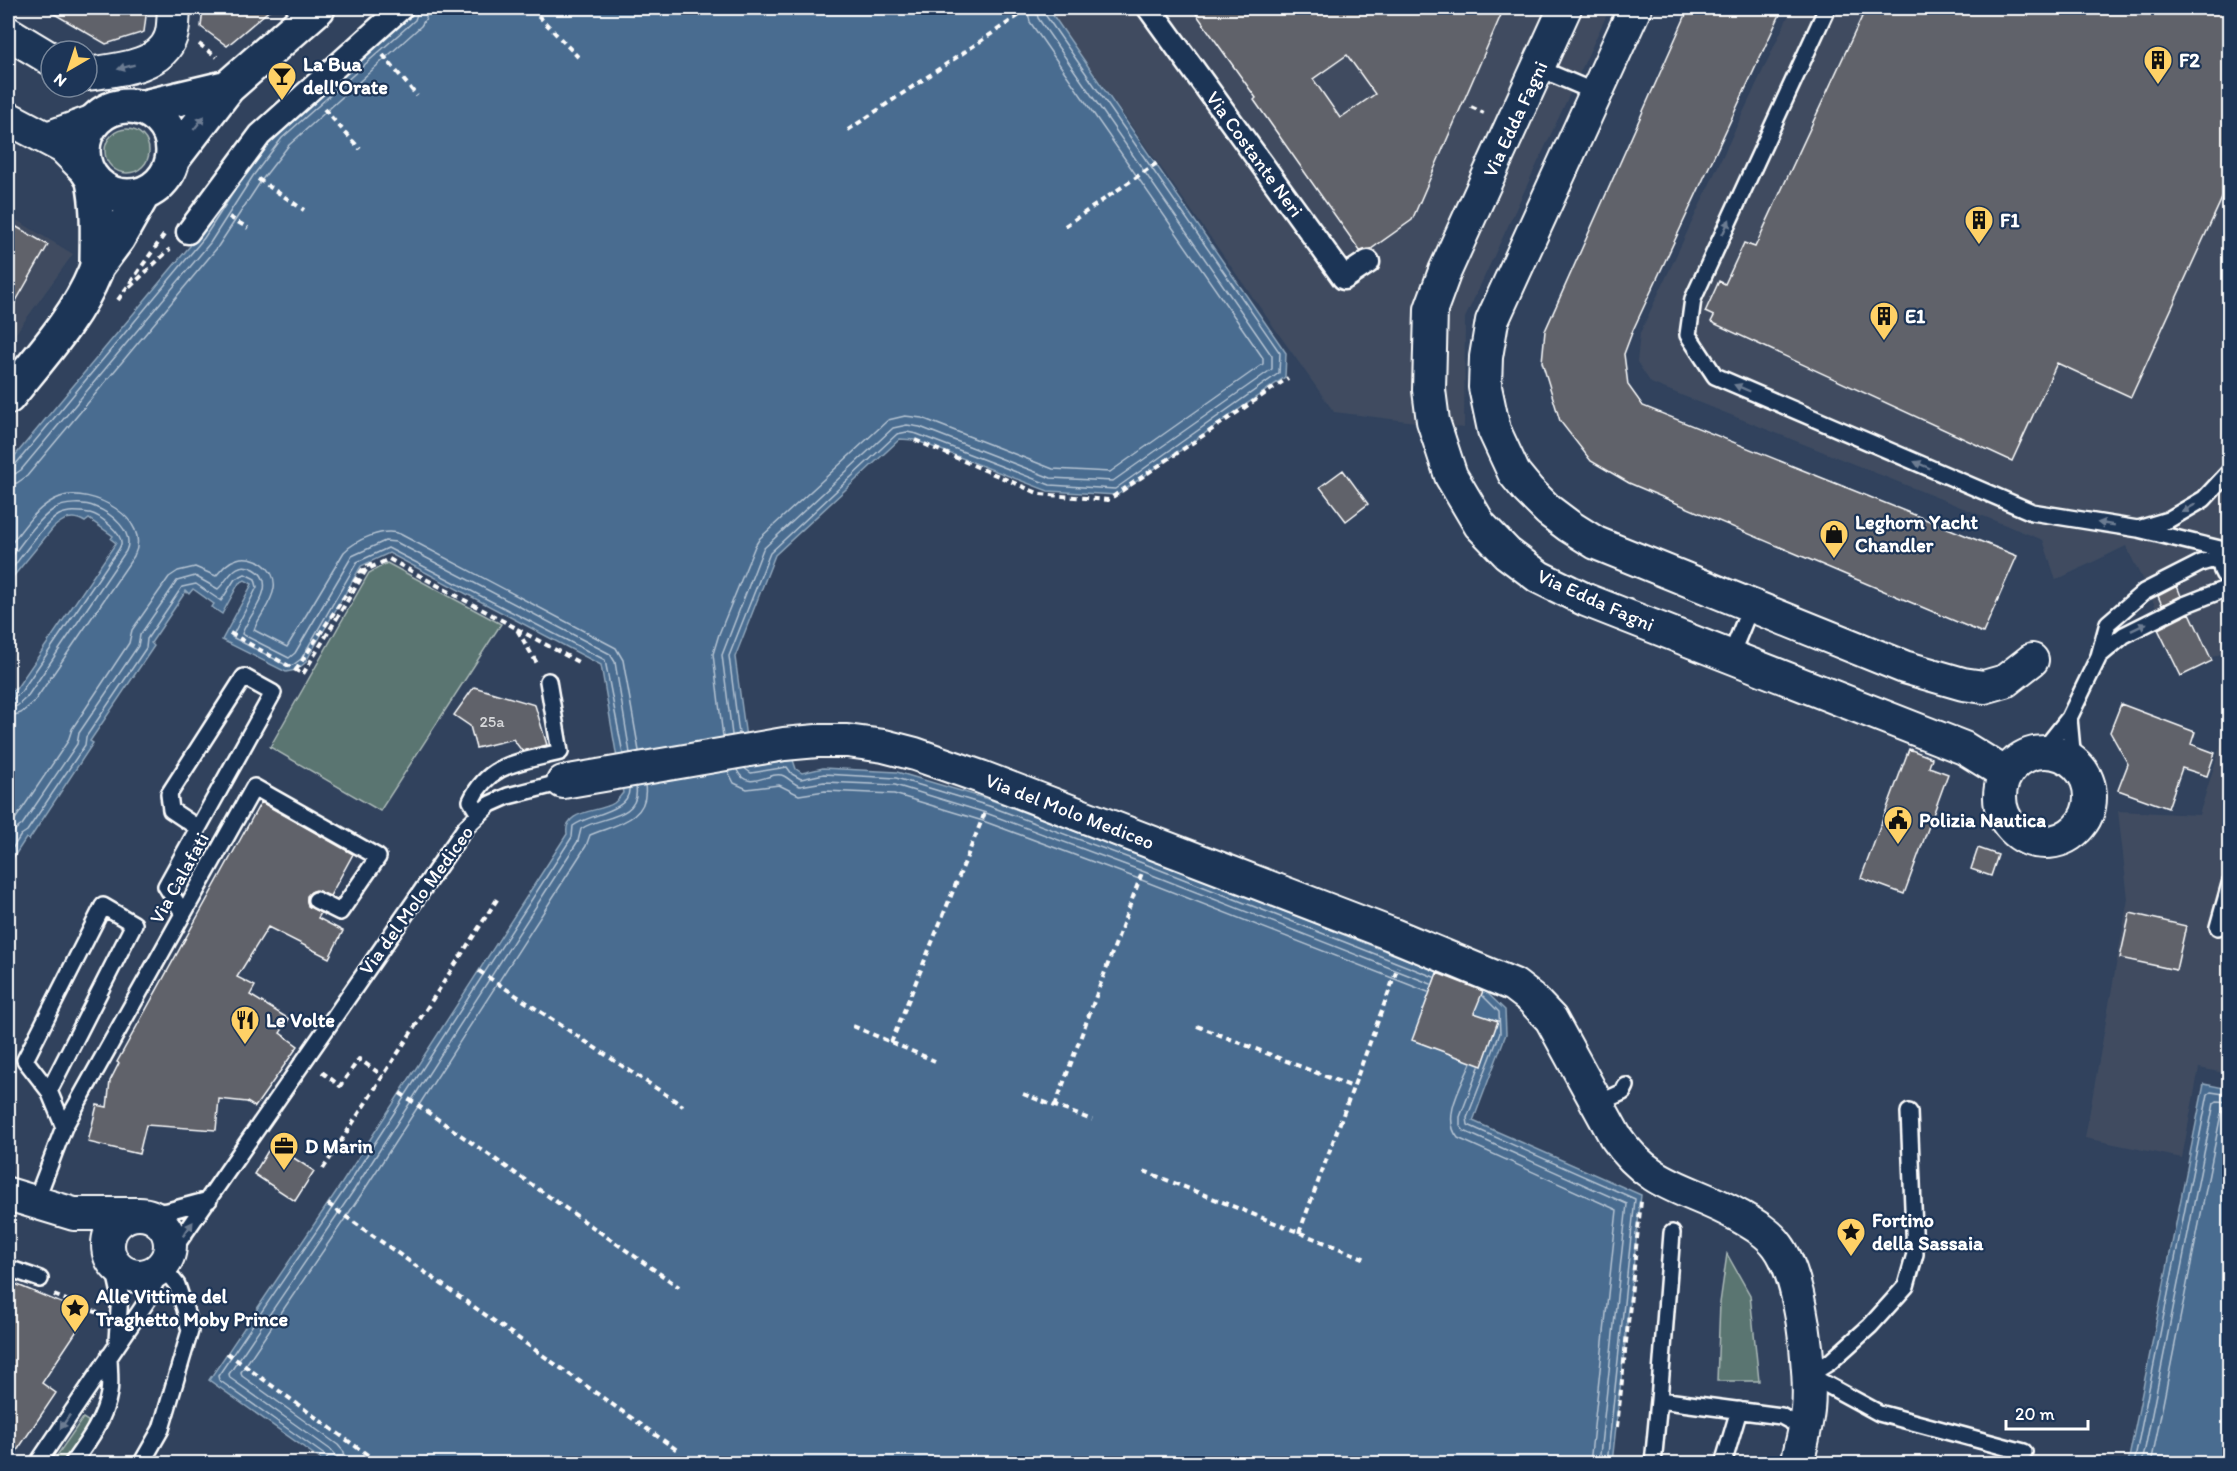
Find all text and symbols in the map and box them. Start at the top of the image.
north arrow [39,39,99,99]
building icon: F2 [2142,44,2174,86]
place label: F2 [2179,48,2200,72]
place label: La Bua dell'Orate [303,52,388,99]
street label: Via Edda Fagni [1478,57,1552,181]
bar icon: La Bua dell'Orate [266,60,298,102]
one-way arrow [117,63,135,72]
text: N [50,69,70,91]
street label: Via Costante Neri [1201,86,1309,222]
one-way arrow [193,115,206,131]
building icon: F1 [1963,204,1995,246]
place label: F1 [2000,208,2020,232]
one-way arrow [1722,218,1731,235]
building icon: E1 [1868,300,1900,342]
place label: E1 [1905,304,1926,328]
one-way arrow [1733,383,1751,393]
one-way arrow [1912,460,1930,470]
one-way arrow [2180,503,2197,513]
place label: Leghorn Yacht Chandler [1855,510,1979,557]
shop icon: Leghorn Yacht Chandler [1818,518,1850,560]
one-way arrow [2096,519,2115,528]
street label: Via Edda Fagni [1534,563,1658,637]
one-way arrow [2130,623,2148,633]
house number: 25a [479,712,505,731]
street label: Via del Molo Mediceo [982,768,1158,854]
public building icon: Polizia Nautica [1882,804,1914,846]
place label: Polizia Nautica [1919,808,2046,832]
street label: Via del Molo Mediceo [354,821,478,979]
street label: Via Calafati [144,828,214,928]
restaurant icon: Le Volte [229,1004,261,1046]
place label: Le Volte [266,1008,335,1032]
office icon: D Marin [268,1130,300,1172]
place label: D Marin [305,1134,373,1158]
place label: Fortino della Sassaia [1872,1208,1984,1255]
place icon: Fortino della Sassaia [1835,1216,1867,1258]
one-way arrow [182,1221,194,1237]
place label: Alle Vittime del Traghetto Moby Prince [95,1284,288,1332]
place icon: Alle Vittime del Traghetto Moby Prince [59,1292,91,1334]
scale bar [2006,1393,2088,1431]
text: 20 m [2015,1403,2055,1425]
one-way arrow [59,1414,71,1430]

